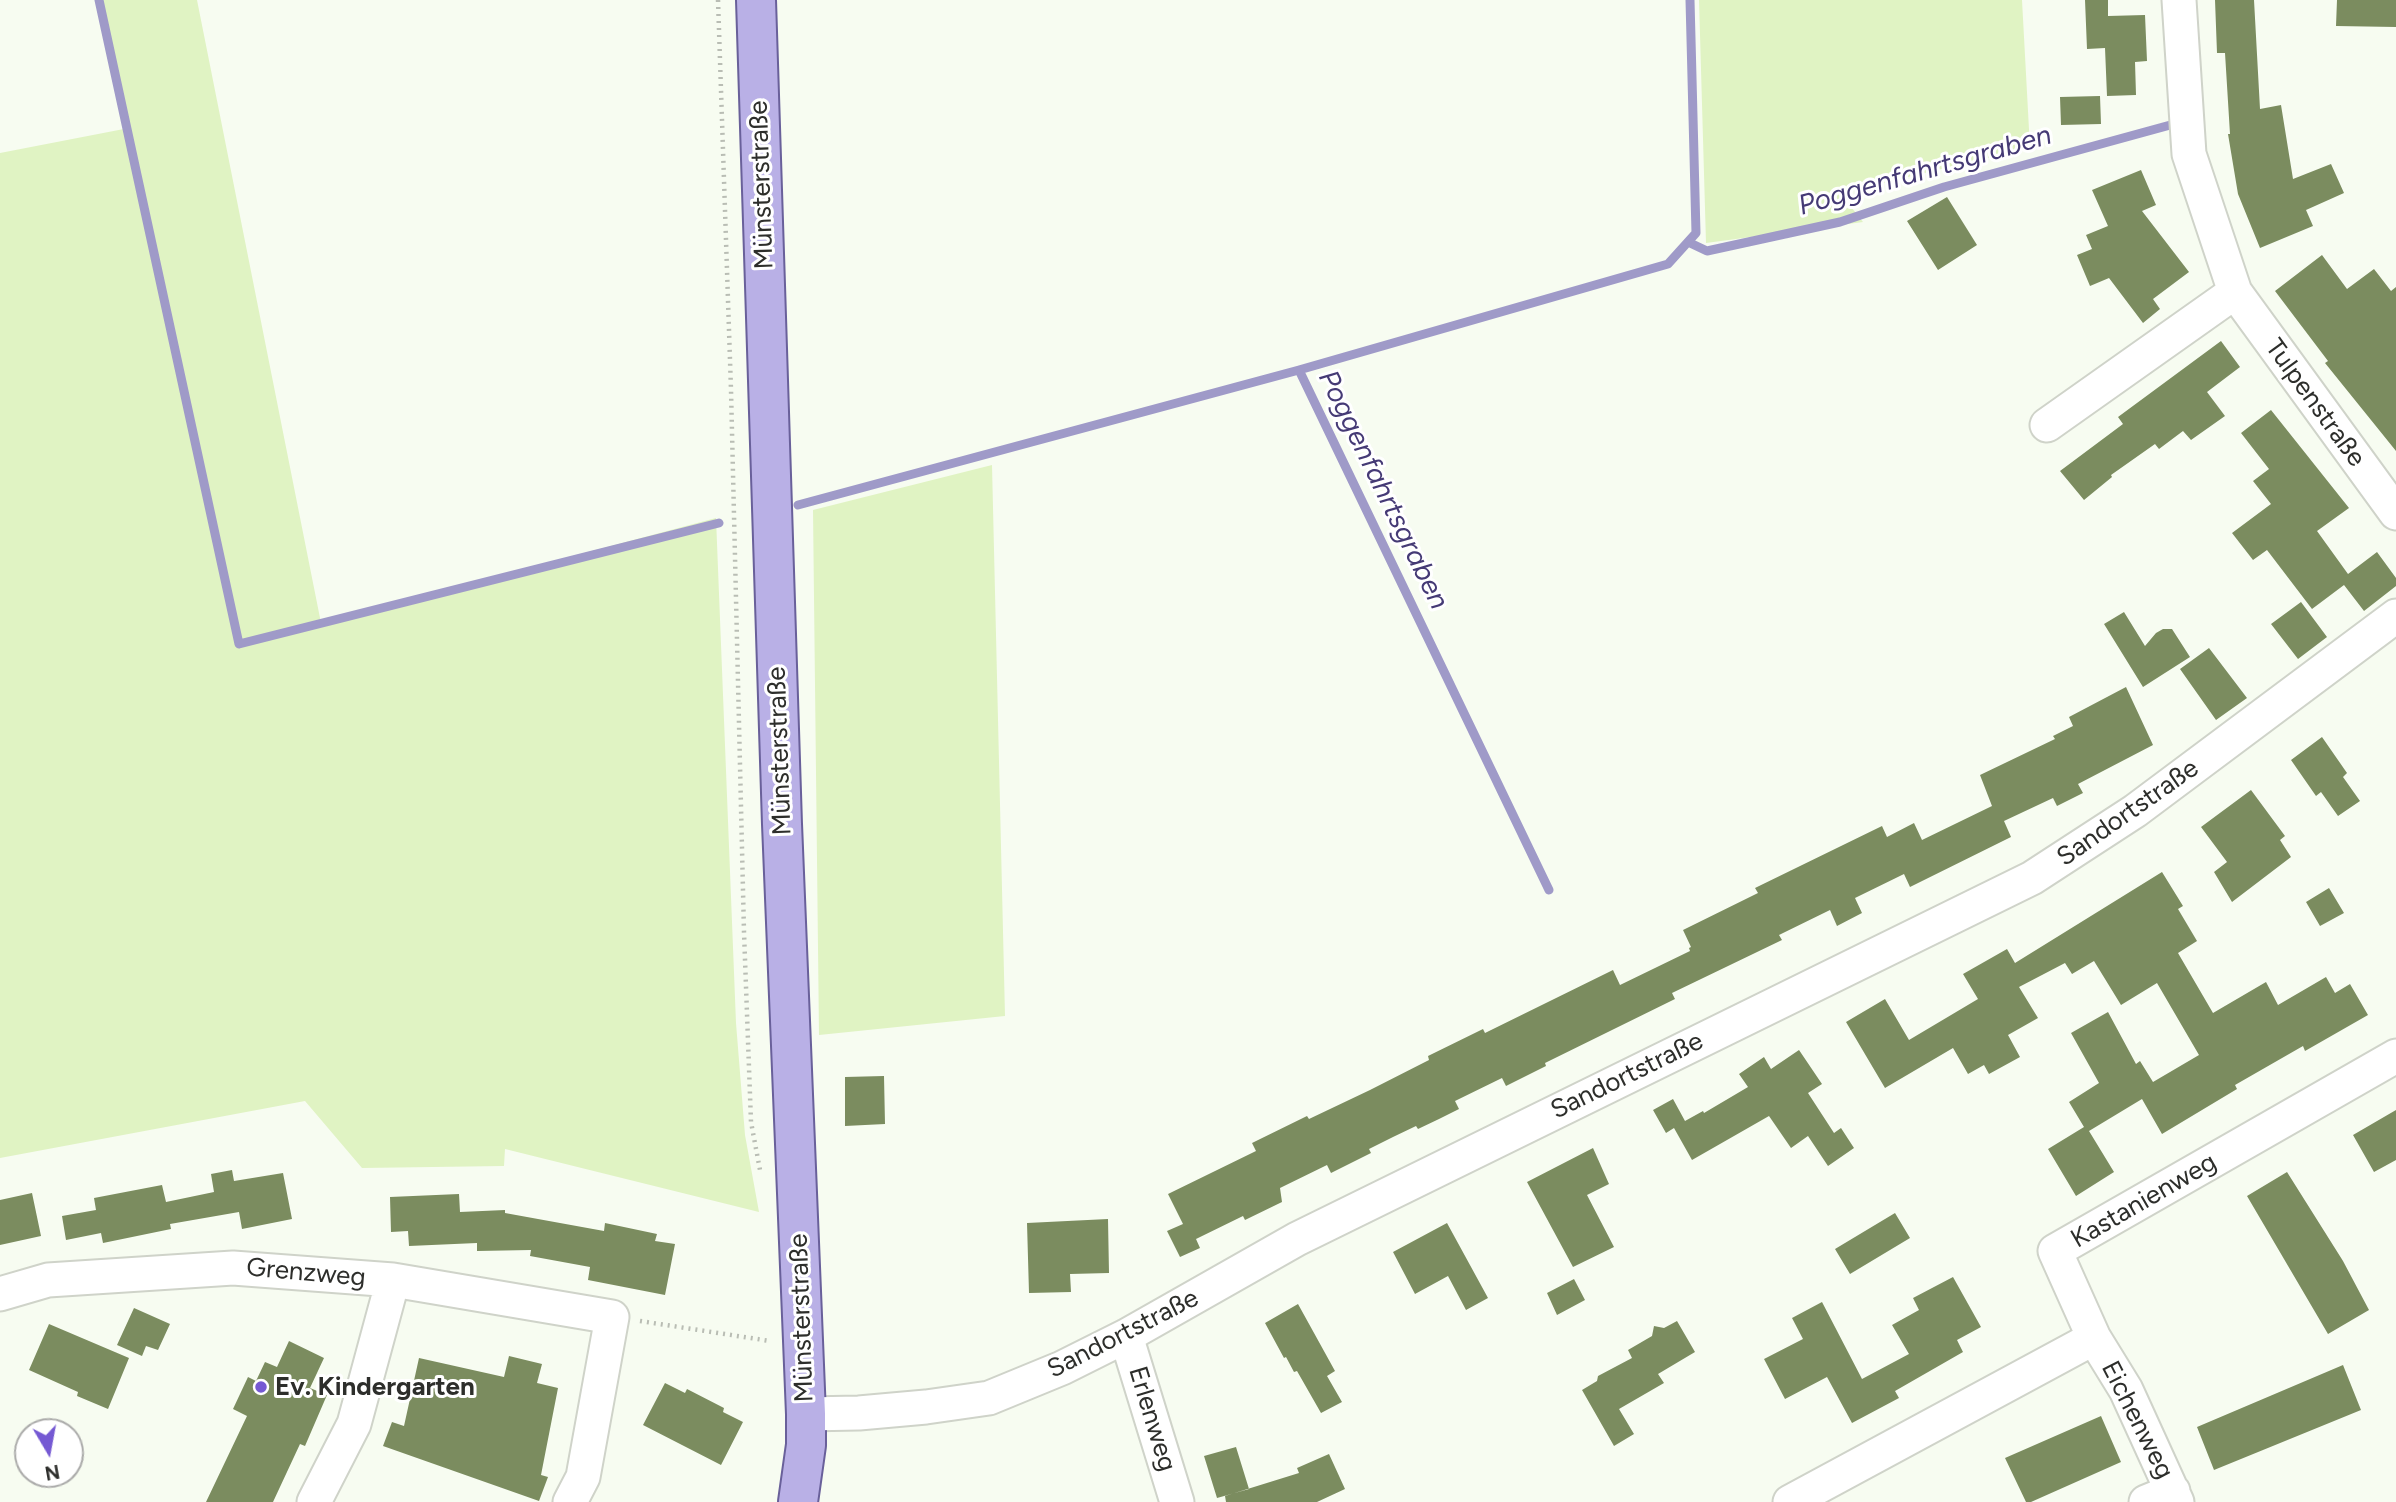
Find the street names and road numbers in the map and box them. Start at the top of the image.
street label: Münsterstraße [743,100,781,270]
street label: Tulpenstraße [2258,333,2372,473]
street label: Münsterstraße [761,666,799,836]
street label: Sandortstraße [2051,753,2205,873]
street label: Sandortstraße [1546,1026,1708,1126]
street label: Kastanienweg [2066,1147,2222,1255]
street label: Münsterstraße [783,1233,821,1403]
street label: Grenzweg [245,1252,367,1294]
street label: Sandortstraße [1042,1283,1204,1385]
street label: Eichenweg [2094,1356,2180,1484]
street label: Erlenweg [1121,1363,1183,1475]

